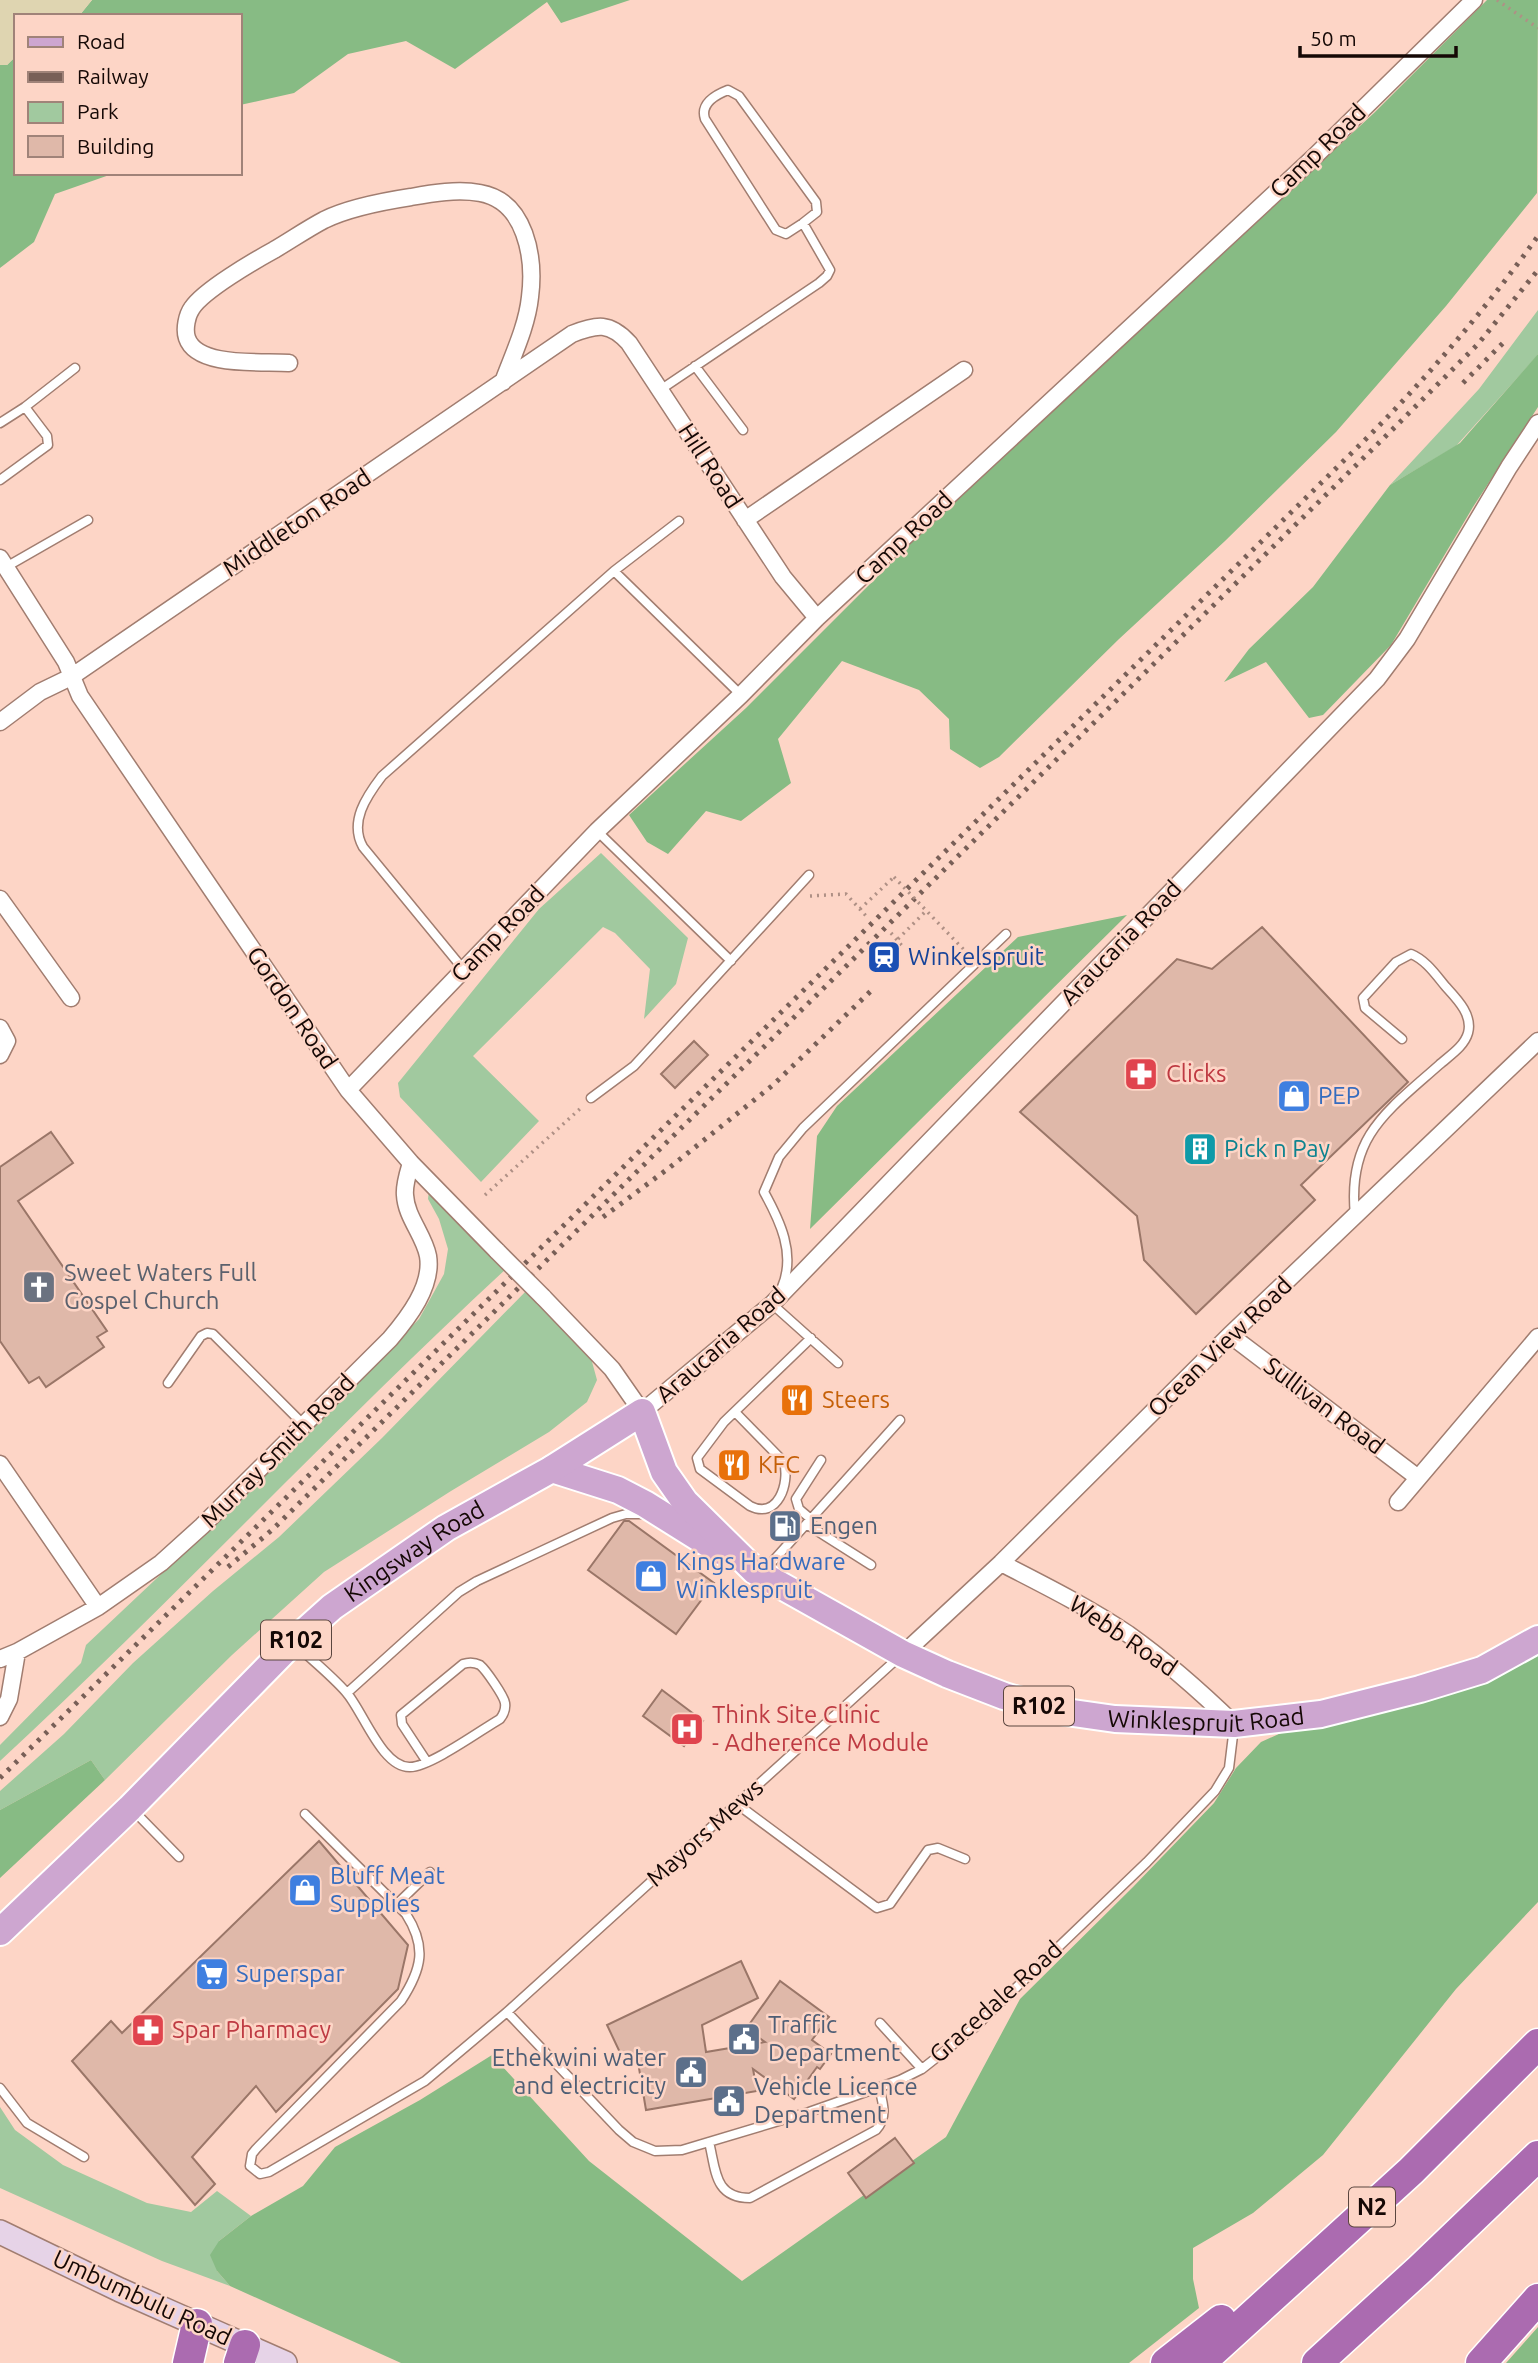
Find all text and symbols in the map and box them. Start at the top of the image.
legend [14,14,242,175]
scale bar [1300,14,1456,58]
text: 50 m [1310,26,1357,50]
text: Road [77,29,125,53]
text: Railway [77,64,149,88]
street label: Camp Road [1264,98,1371,203]
text: Park [77,99,119,123]
text: Building [77,134,154,158]
street label: Hill Road [673,418,748,513]
street label: Middleton Road [218,463,376,582]
street label: Camp Road [850,486,958,589]
street label: Araucaria Road [1055,875,1187,1010]
street label: Camp Road [445,880,550,987]
station icon: Winkelspruit [865,938,903,976]
street label: Gordon Road [242,941,343,1074]
place label: Winkelspruit [908,943,1045,970]
pharmacy icon: Clicks [1122,1055,1160,1093]
place label: Clicks [1166,1060,1227,1087]
shop icon: PEP [1275,1077,1313,1115]
place label: PEP [1318,1082,1360,1109]
building icon: Pick n Pay [1181,1130,1219,1168]
place label: Pick n Pay [1224,1135,1331,1162]
place label: Sweet Waters Full Gospel Church [64,1259,257,1314]
church icon: Sweet Waters Full Gospel Church [20,1268,58,1306]
street label: Ocean View Road [1142,1271,1297,1422]
street label: Araucaria Road [651,1281,791,1408]
street label: Sullivan Road [1259,1352,1390,1459]
street label: Murray Smith Road [196,1369,360,1533]
restaurant icon: Steers [778,1381,816,1419]
place label: Steers [822,1386,890,1413]
restaurant icon: KFC [715,1446,753,1484]
place label: KFC [758,1451,800,1478]
street label: Kingsway Road [339,1495,489,1607]
fuel station icon: Engen [766,1507,804,1545]
place label: Engen [810,1512,878,1539]
place label: Kings Hardware Winklespruit [676,1548,846,1603]
shop icon: Kings Hardware Winklespruit [632,1557,670,1595]
street label: Webb Road [1064,1590,1182,1681]
road number: R102 [261,1620,331,1660]
road number: R102 [1004,1686,1074,1726]
place label: Think Site Clinic - Adherence Module [712,1701,929,1756]
street label: Winklespruit Road [1107,1702,1306,1737]
hospital icon: Think Site Clinic - Adherence Module [668,1710,706,1748]
street label: Mayors Mews [641,1773,768,1892]
place label: Bluff Meat Supplies [330,1862,445,1917]
shop icon: Bluff Meat Supplies [286,1871,324,1909]
street label: Gracedale Road [924,1935,1067,2068]
supermarket icon: Superspar [193,1955,231,1993]
place label: Superspar [236,1960,345,1987]
pharmacy icon: Spar Pharmacy [129,2011,167,2049]
place label: Traffic Department [768,2011,901,2066]
place label: Spar Pharmacy [172,2016,332,2043]
public building icon: Traffic Department [725,2020,763,2058]
place label: Ethekwini water and electricity [492,2044,666,2099]
public building icon: Ethekwini water and electricity [672,2053,710,2091]
place label: Vehicle Licence Department [754,2073,918,2128]
public building icon: Vehicle Licence Department [710,2082,748,2120]
road number: N2 [1349,2188,1395,2226]
street label: Umbumbulu Road [49,2244,236,2351]

